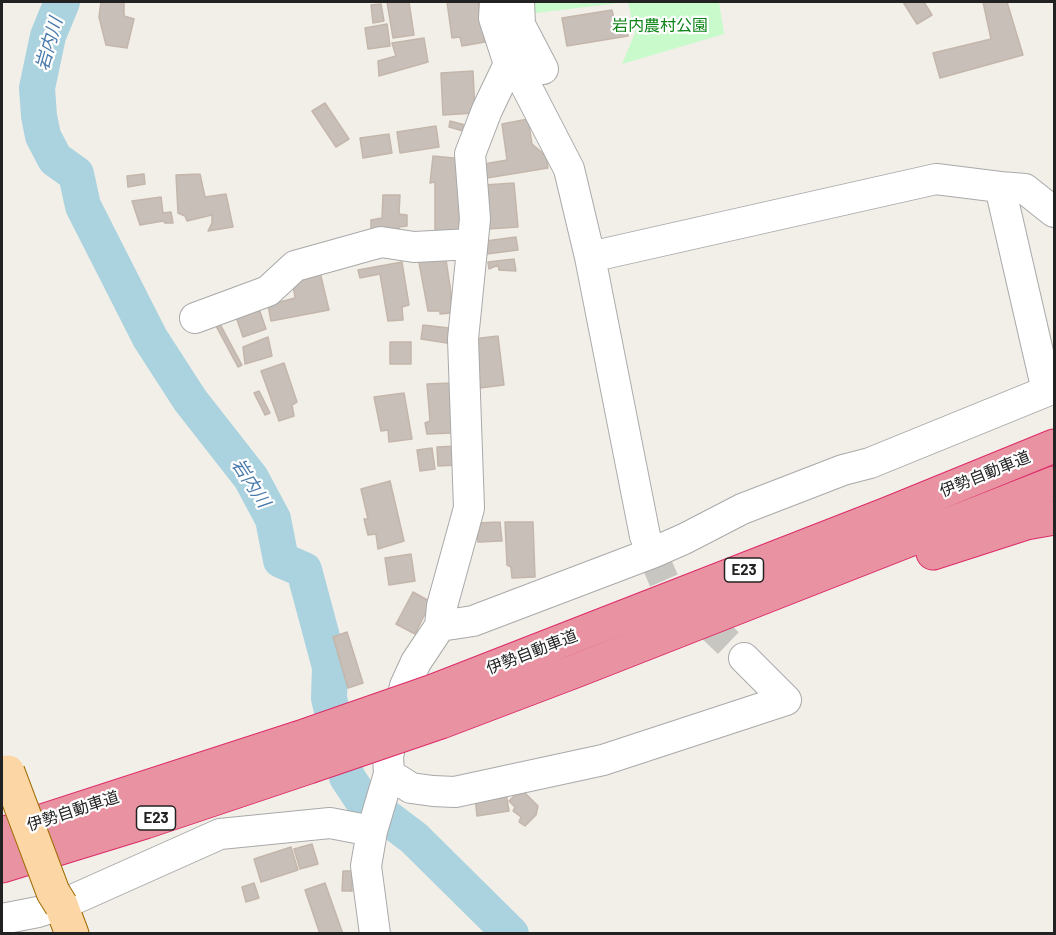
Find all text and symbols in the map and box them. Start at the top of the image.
water label: 岩内川 [31,15,67,73]
park label: 岩内農村公園 [612,16,708,36]
street label: 伊勢自動車道 [937,447,1033,501]
water label: 岩内川 [227,454,275,512]
road number: E23 [724,558,764,582]
street label: 伊勢自動車道 [484,626,580,678]
street label: 伊勢自動車道 [24,787,122,835]
road number: E23 [136,806,176,830]

